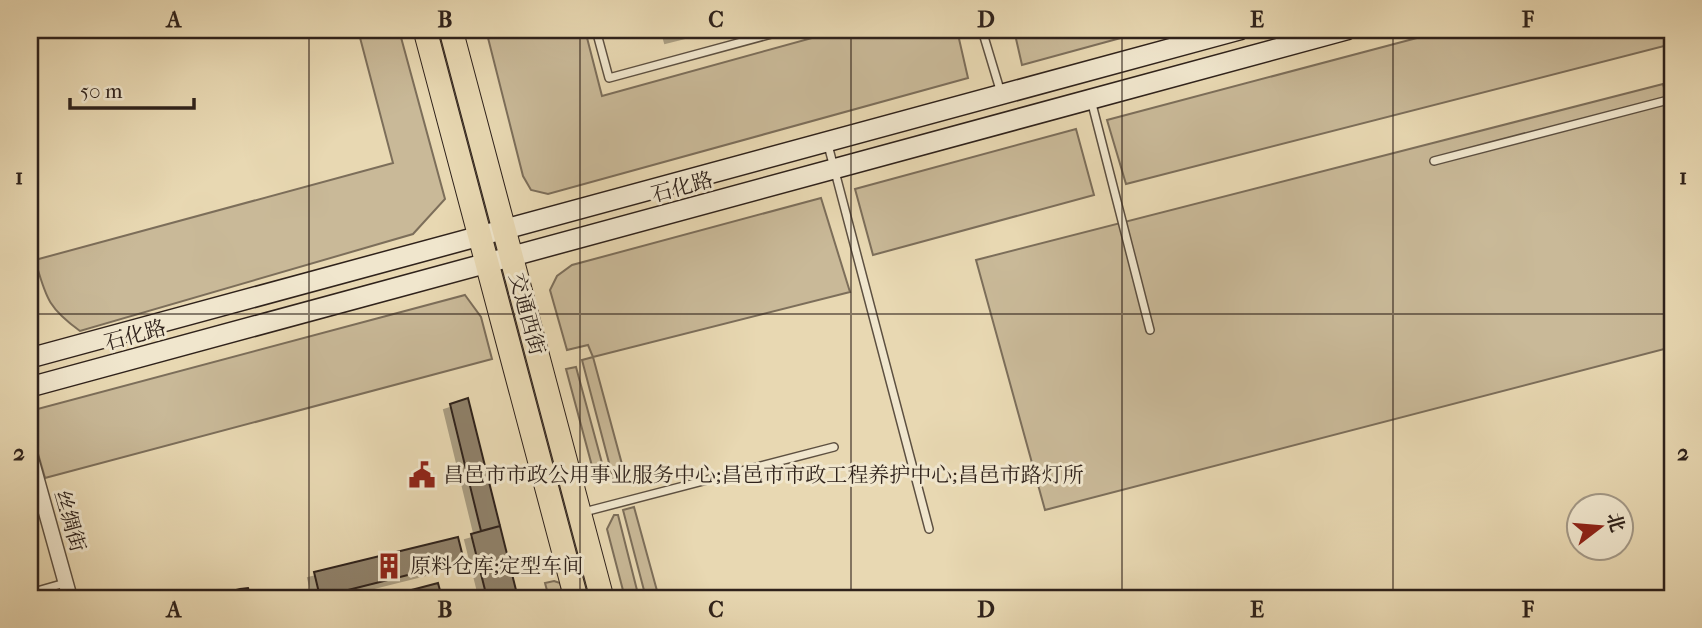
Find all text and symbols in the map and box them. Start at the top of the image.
text: A [165,6,183,33]
text: B [438,6,453,33]
text: C [708,6,724,33]
text: D [977,6,995,33]
text: E [1250,6,1264,33]
text: F [1521,6,1535,33]
scale bar [70,66,194,110]
text: 50 m [80,79,123,103]
text: 1 [15,163,23,190]
text: 1 [1679,163,1687,190]
street label: 石化路 [648,167,716,207]
street label: 交通西街 [505,270,549,358]
street label: 石化路 [101,315,169,355]
text: 2 [13,439,25,466]
text: 2 [1677,439,1689,466]
public building icon: 昌邑市市政公用事业服务中心;昌邑市市政工程养护中心;昌邑市路灯所 [407,460,437,490]
place label: 昌邑市市政公用事业服务中心;昌邑市市政工程养护中心;昌邑市路灯所 [443,463,1084,487]
street label: 丝绸街 [50,487,90,555]
north arrow [1566,491,1636,562]
text: 北 [1602,510,1629,535]
building icon: 原料仓库;定型车间 [374,551,404,581]
place label: 原料仓库;定型车间 [410,554,583,578]
text: A [165,596,183,623]
text: B [438,596,453,623]
text: C [708,596,724,623]
text: D [977,596,995,623]
text: E [1250,596,1264,623]
text: F [1521,596,1535,623]

